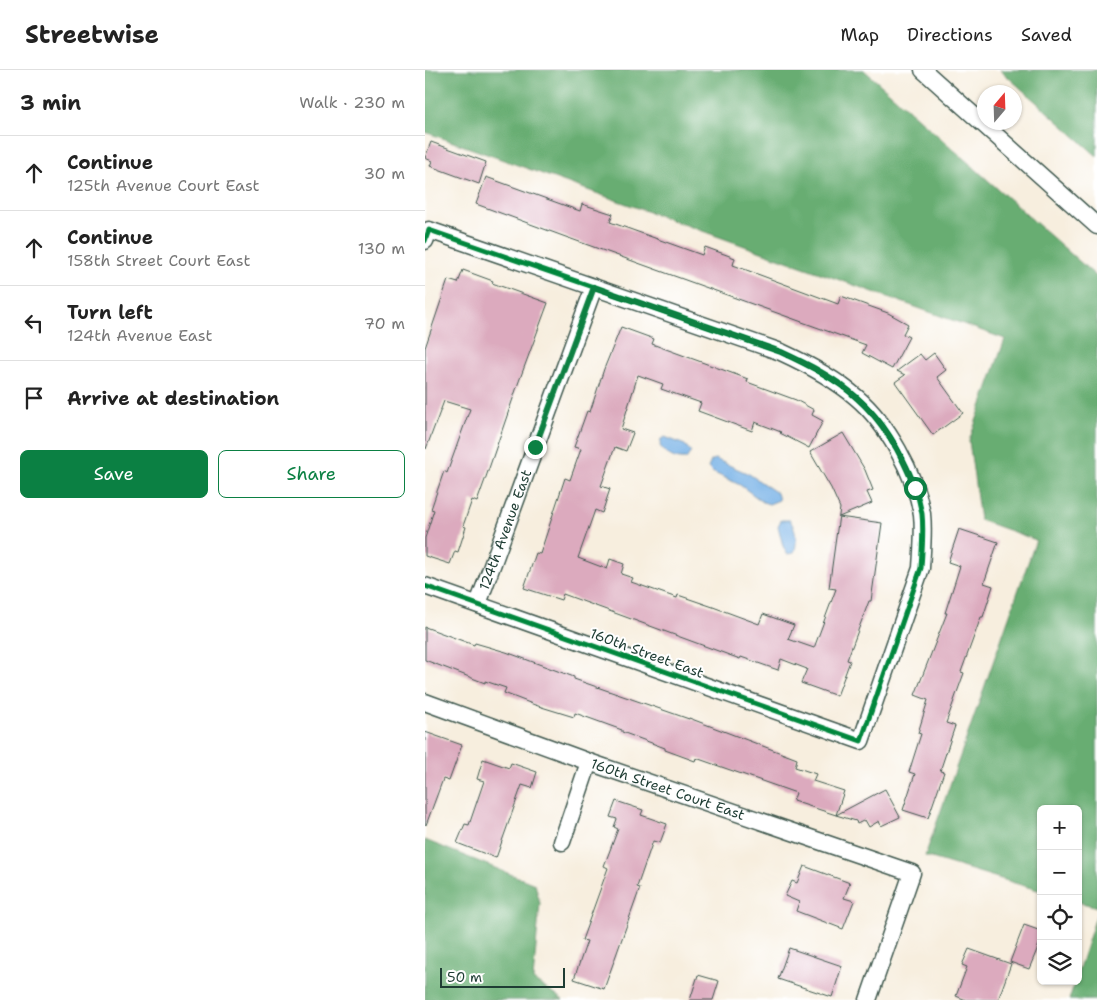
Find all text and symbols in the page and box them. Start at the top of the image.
text: Streetwise [25,19,159,51]
text: Map [841,23,879,47]
text: Directions [907,23,993,47]
text: Saved [1021,23,1072,47]
north arrow [977,85,1022,130]
text: 3 min [20,89,81,117]
text: Walk · 230 m [299,92,405,113]
text: Continue [67,150,153,175]
icon: ahead [20,159,48,187]
text: 30 m [364,163,405,184]
text: 125th Avenue Court East [67,175,260,196]
text: Continue [67,225,153,250]
icon: ahead [20,234,48,262]
text: 130 m [358,238,405,259]
text: 158th Street Court East [67,250,250,271]
text: Turn left [67,300,153,325]
icon: left [20,309,48,337]
text: 70 m [364,313,405,334]
text: 124th Avenue East [67,325,212,346]
icon: arrive [20,384,48,412]
text: Arrive at destination [67,386,279,411]
route end [524,436,547,459]
button: Save [20,450,208,498]
button: Share [218,450,405,498]
street label: 124th Avenue East [475,467,535,593]
route start [904,477,927,500]
street label: 160th Street East [588,624,706,682]
street label: 160th Street Court East [588,754,747,824]
map controls [1037,805,1082,985]
button: + [1037,805,1082,850]
button: − [1037,850,1082,895]
button: locate [1037,895,1082,940]
button: layers [1037,940,1082,985]
scale bar [440,965,565,988]
text: 50 m [447,968,482,986]

